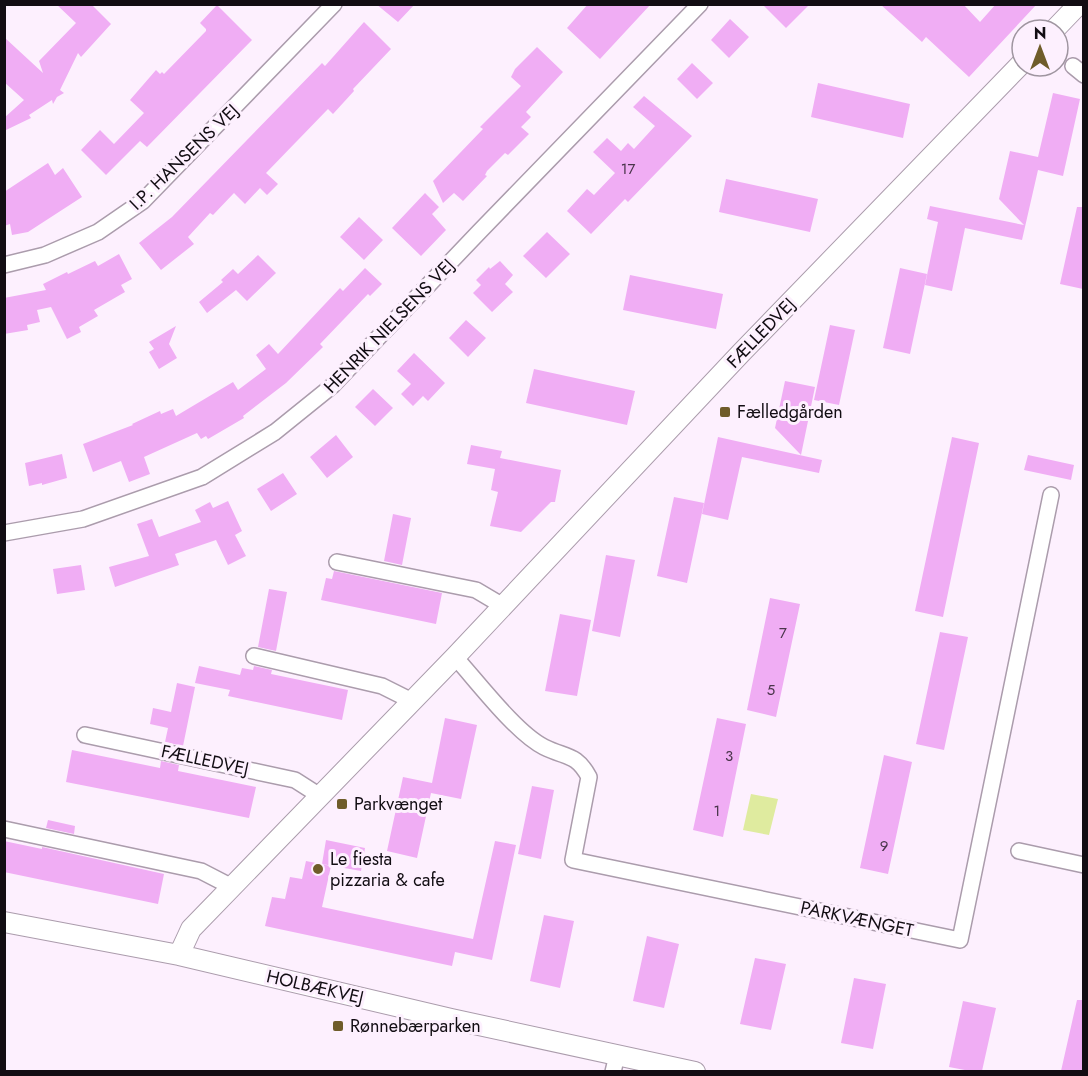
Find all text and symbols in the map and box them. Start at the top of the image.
north arrow [1010,18,1070,78]
text: N [1034,22,1046,45]
street label: I.P. HANSENS VEJ [124,98,244,216]
house number: 17 [621,158,635,180]
street label: HENRIK NIELSENS VEJ [318,253,460,399]
street label: FÆLLEDVEJ [721,292,801,374]
place label: Fælledgården [737,399,843,425]
marker: Fælledgården [718,405,732,419]
house number: 7 [779,622,787,644]
house number: 5 [767,679,775,701]
street label: FÆLLEDVEJ [159,738,251,782]
house number: 3 [725,745,733,767]
place label: Parkvænget [354,791,443,817]
marker: Parkvænget [335,797,349,811]
house number: 1 [714,800,720,822]
house number: 9 [880,835,888,857]
place label: Le fiesta pizzaria & cafe [330,846,445,893]
marker: Le fiesta pizzaria & cafe [311,862,325,876]
street label: PARKVÆNGET [798,894,916,944]
street label: HOLBÆKVEJ [264,963,366,1011]
place label: Rønnebærparken [350,1013,481,1039]
marker: Rønnebærparken [331,1019,345,1033]

